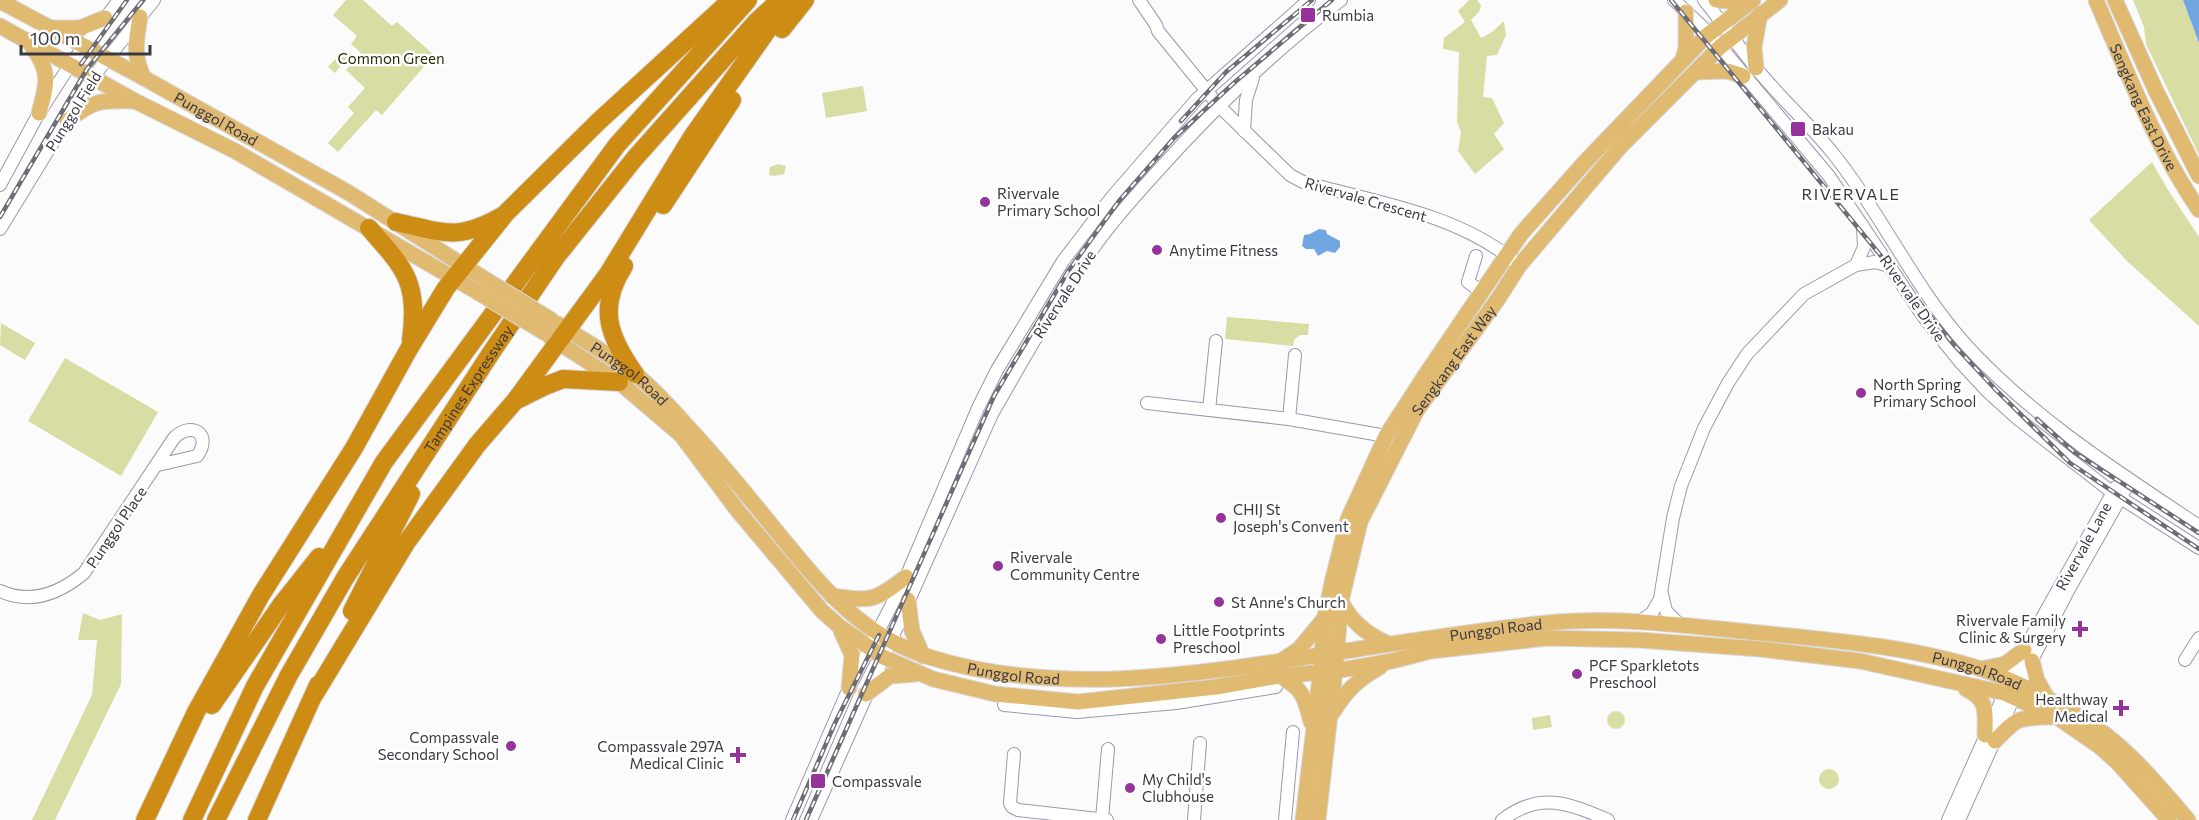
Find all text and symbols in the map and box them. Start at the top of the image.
marker: Rumbia [1299,6,1317,24]
place label: Rumbia [1322,6,1374,24]
scale bar [21,18,150,56]
text: 100 m [30,27,80,49]
street label: Sengkang East Drive [2106,41,2182,173]
park label: Common Green [338,49,445,67]
street label: Punggol Field [41,68,105,154]
street label: Punggol Road [171,88,261,149]
marker: Bakau [1789,120,1807,138]
place label: Bakau [1812,120,1854,138]
street label: Rivervale Crescent [1303,173,1429,225]
place label: Rivervale Primary School [997,184,1100,219]
district label: RIVERVALE [1801,184,1901,203]
marker: Rivervale Primary School [978,195,992,209]
place label: Anytime Fitness [1169,241,1278,259]
marker: Anytime Fitness [1150,243,1164,257]
street label: Rivervale Drive [1029,246,1099,341]
street label: Rivervale Drive [1877,251,1950,345]
street label: Sengkang East Way [1407,301,1500,419]
street label: Tampines Expressway [420,322,516,456]
street label: Punggol Road [588,338,672,409]
place label: North Spring Primary School [1873,375,1976,410]
marker: North Spring Primary School [1854,386,1868,400]
street label: Punggol Place [82,483,150,571]
street label: Rivervale Lane [2051,499,2115,593]
place label: CHIJ St Joseph's Convent [1233,500,1349,535]
marker: CHIJ St Joseph's Convent [1214,511,1228,525]
place label: Rivervale Community Centre [1010,548,1140,583]
marker: Rivervale Community Centre [991,559,1005,573]
place label: St Anne's Church [1231,593,1346,611]
marker: St Anne's Church [1212,595,1226,609]
place label: Rivervale Family Clinic & Surgery [1956,611,2066,646]
street label: Punggol Road [1448,614,1543,644]
marker: Rivervale Family Clinic & Surgery [2071,620,2089,638]
place label: Little Footprints Preschool [1173,621,1285,656]
marker: Little Footprints Preschool [1154,632,1168,646]
street label: Punggol Road [1931,647,2025,693]
place label: PCF Sparkletots Preschool [1589,656,1699,691]
street label: Punggol Road [966,658,1060,688]
marker: PCF Sparkletots Preschool [1570,667,1584,681]
place label: Healthway Medical [2035,690,2108,725]
marker: Healthway Medical [2112,699,2130,717]
place label: Compassvale Secondary School [378,728,499,763]
place label: Compassvale 297A Medical Clinic [597,737,724,772]
marker: Compassvale Secondary School [504,739,518,753]
marker: Compassvale 297A Medical Clinic [729,746,747,764]
place label: My Child's Clubhouse [1142,770,1214,805]
marker: Compassvale [809,772,827,790]
place label: Compassvale [832,772,922,790]
marker: My Child's Clubhouse [1123,781,1137,795]

